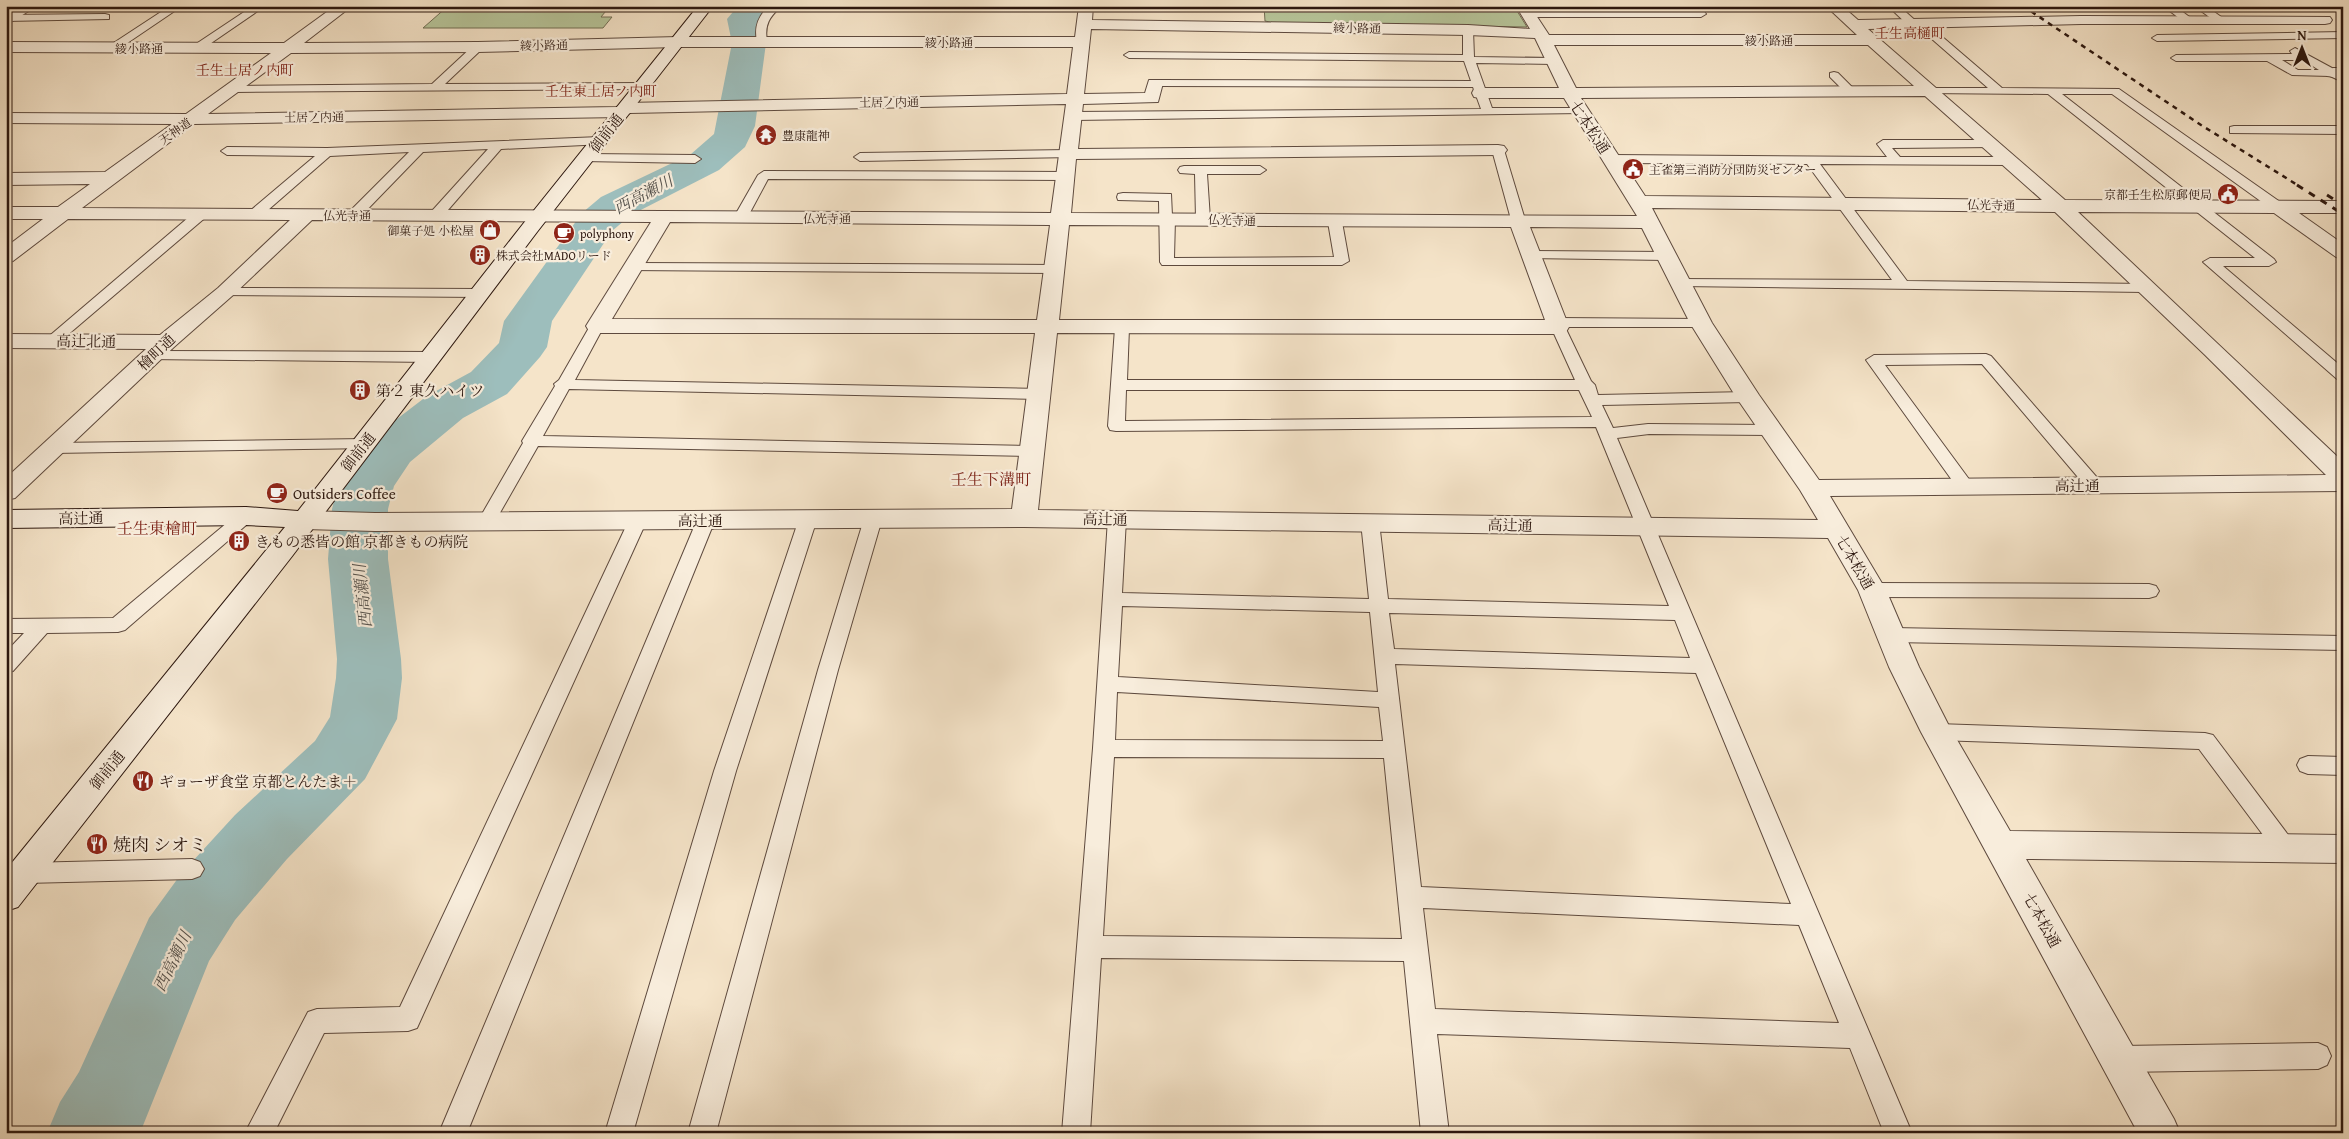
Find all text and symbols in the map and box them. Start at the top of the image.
street label: 綾小路通 [1333,19,1381,37]
north arrow [2276,22,2326,72]
district label: 壬生高樋町 [1875,23,1945,43]
text: N [2297,25,2307,45]
street label: 綾小路通 [1745,32,1793,49]
street label: 綾小路通 [925,34,973,51]
street label: 綾小路通 [520,36,568,54]
street label: 綾小路通 [115,40,163,57]
district label: 壬生土居ノ内町 [196,60,294,80]
district label: 壬生東土居ノ内町 [545,81,657,101]
street label: 土居ノ内通 [859,93,919,111]
street label: 七本松通 [1565,96,1615,158]
street label: 土居ノ内通 [284,108,344,126]
street label: 御前通 [584,109,628,157]
street label: 天神道 [155,114,195,148]
temple icon: 豊康龍神 [754,123,778,147]
place label: 豊康龍神 [782,127,830,144]
public building icon: 主雀第三消防分団防災センター [1621,157,1645,181]
place label: 主雀第三消防分団防災センター [1649,161,1817,178]
water label: 西高瀬川 [609,167,679,220]
public building icon: 京都壬生松原郵便局 [2216,182,2240,206]
place label: 京都壬生松原郵便局 [2104,186,2212,203]
street label: 仏光寺通 [1967,196,2015,214]
street label: 仏光寺通 [323,207,371,224]
street label: 仏光寺通 [803,210,851,227]
street label: 仏光寺通 [1208,211,1256,229]
shop icon: 御菓子処 小松屋 [478,218,502,242]
cafe icon: polyphony [552,221,576,245]
place label: 御菓子処 小松屋 [387,222,474,239]
place label: polyphony [580,225,634,242]
building icon: 株式会社MADOリード [468,243,492,267]
place label: 株式会社MADOリード [496,247,612,264]
street label: 檜町通 [133,329,179,375]
street label: 高辻北通 [56,330,116,352]
building icon: 第２ 東久ハイツ [348,378,372,402]
place label: 第２ 東久ハイツ [376,380,484,401]
street label: 御前通 [336,428,380,476]
district label: 壬生下溝町 [951,467,1031,491]
street label: 高辻通 [2054,475,2100,496]
cafe icon: Outsiders Coffee [265,481,289,505]
place label: Outsiders Coffee [293,483,396,504]
street label: 高辻通 [58,507,104,529]
street label: 高辻通 [1082,508,1128,530]
street label: 高辻通 [677,510,723,531]
street label: 高辻通 [1487,514,1533,536]
district label: 壬生東檜町 [117,516,197,540]
building icon: きもの悉皆の館 京都きもの病院 [227,529,251,553]
place label: きもの悉皆の館 京都きもの病院 [255,531,468,552]
street label: 七本松通 [1831,531,1879,593]
water label: 西高瀬川 [347,561,377,629]
street label: 御前通 [85,746,129,794]
restaurant icon: ギョーザ食堂 京都とんたま＋ [131,769,155,793]
place label: ギョーザ食堂 京都とんたま＋ [159,771,357,792]
place label: 焼肉 シオミ [113,831,207,858]
restaurant icon: 焼肉 シオミ [85,832,109,856]
street label: 七本松通 [2018,889,2066,951]
water label: 西高瀬川 [147,925,198,995]

